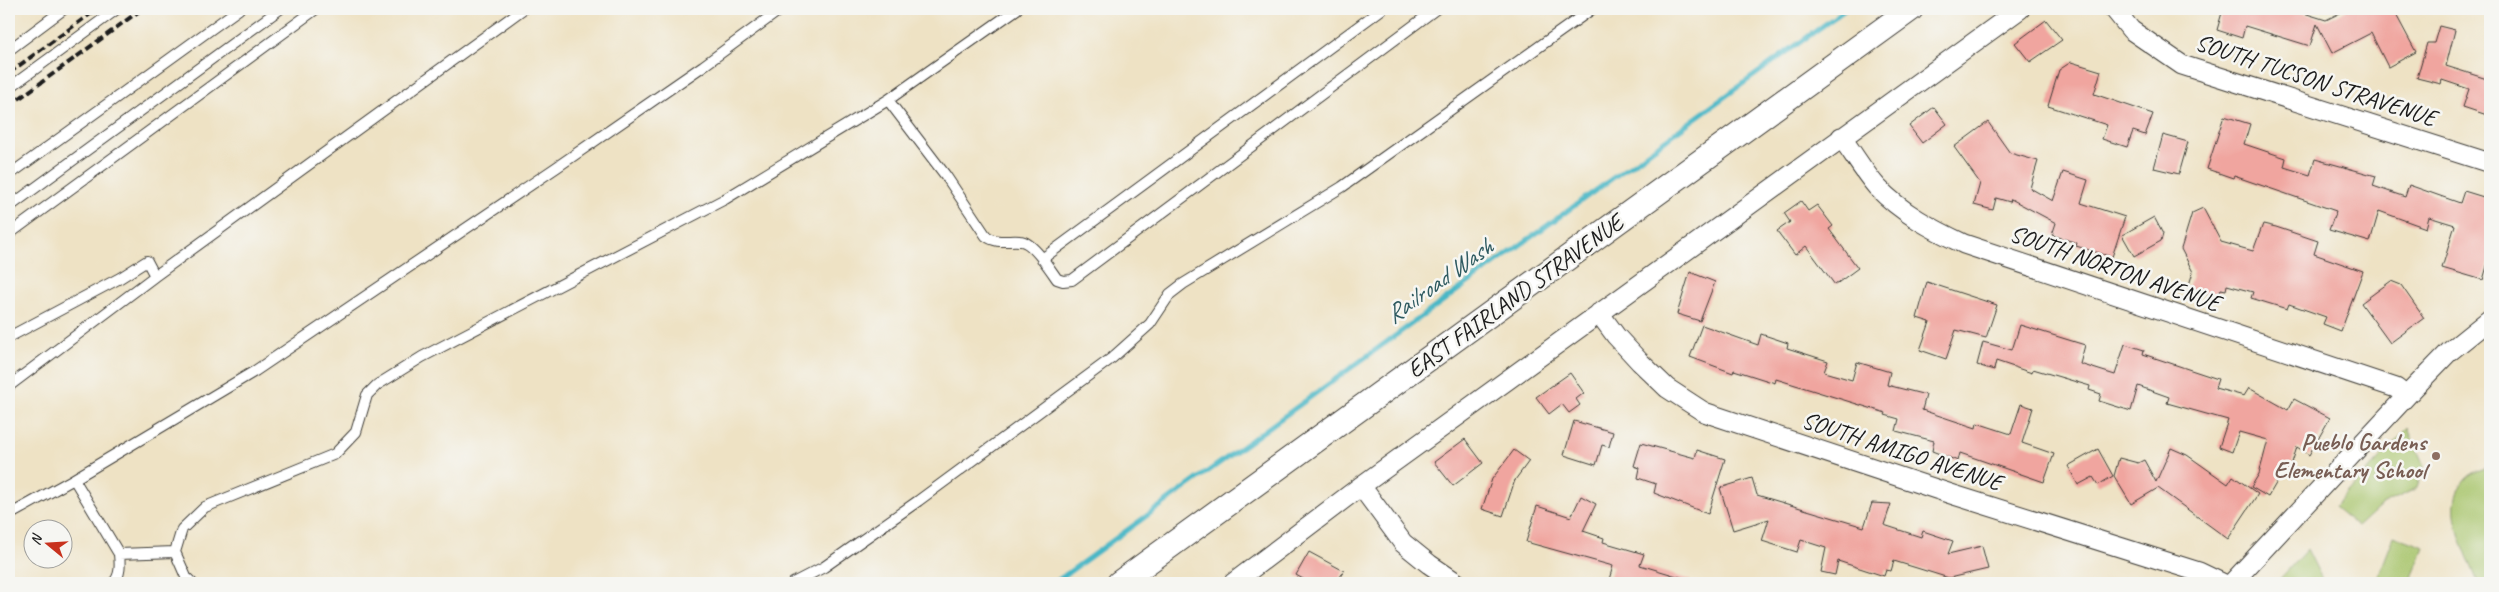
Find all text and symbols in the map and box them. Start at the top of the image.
street label: SOUTH TUCSON STRAVENUE [2192,27,2443,134]
street label: EAST FAIRLAND STRAVENUE [1401,206,1632,385]
street label: SOUTH NORTON AVENUE [2006,218,2227,319]
water label: Railroad Wash [1379,230,1501,331]
street label: SOUTH AMIGO AVENUE [1798,405,2008,498]
place label: Pueblo Gardens Elementary School [2274,427,2431,485]
marker: Pueblo Gardens Elementary School [2430,450,2442,462]
north arrow [22,520,72,570]
text: N [27,531,46,547]

